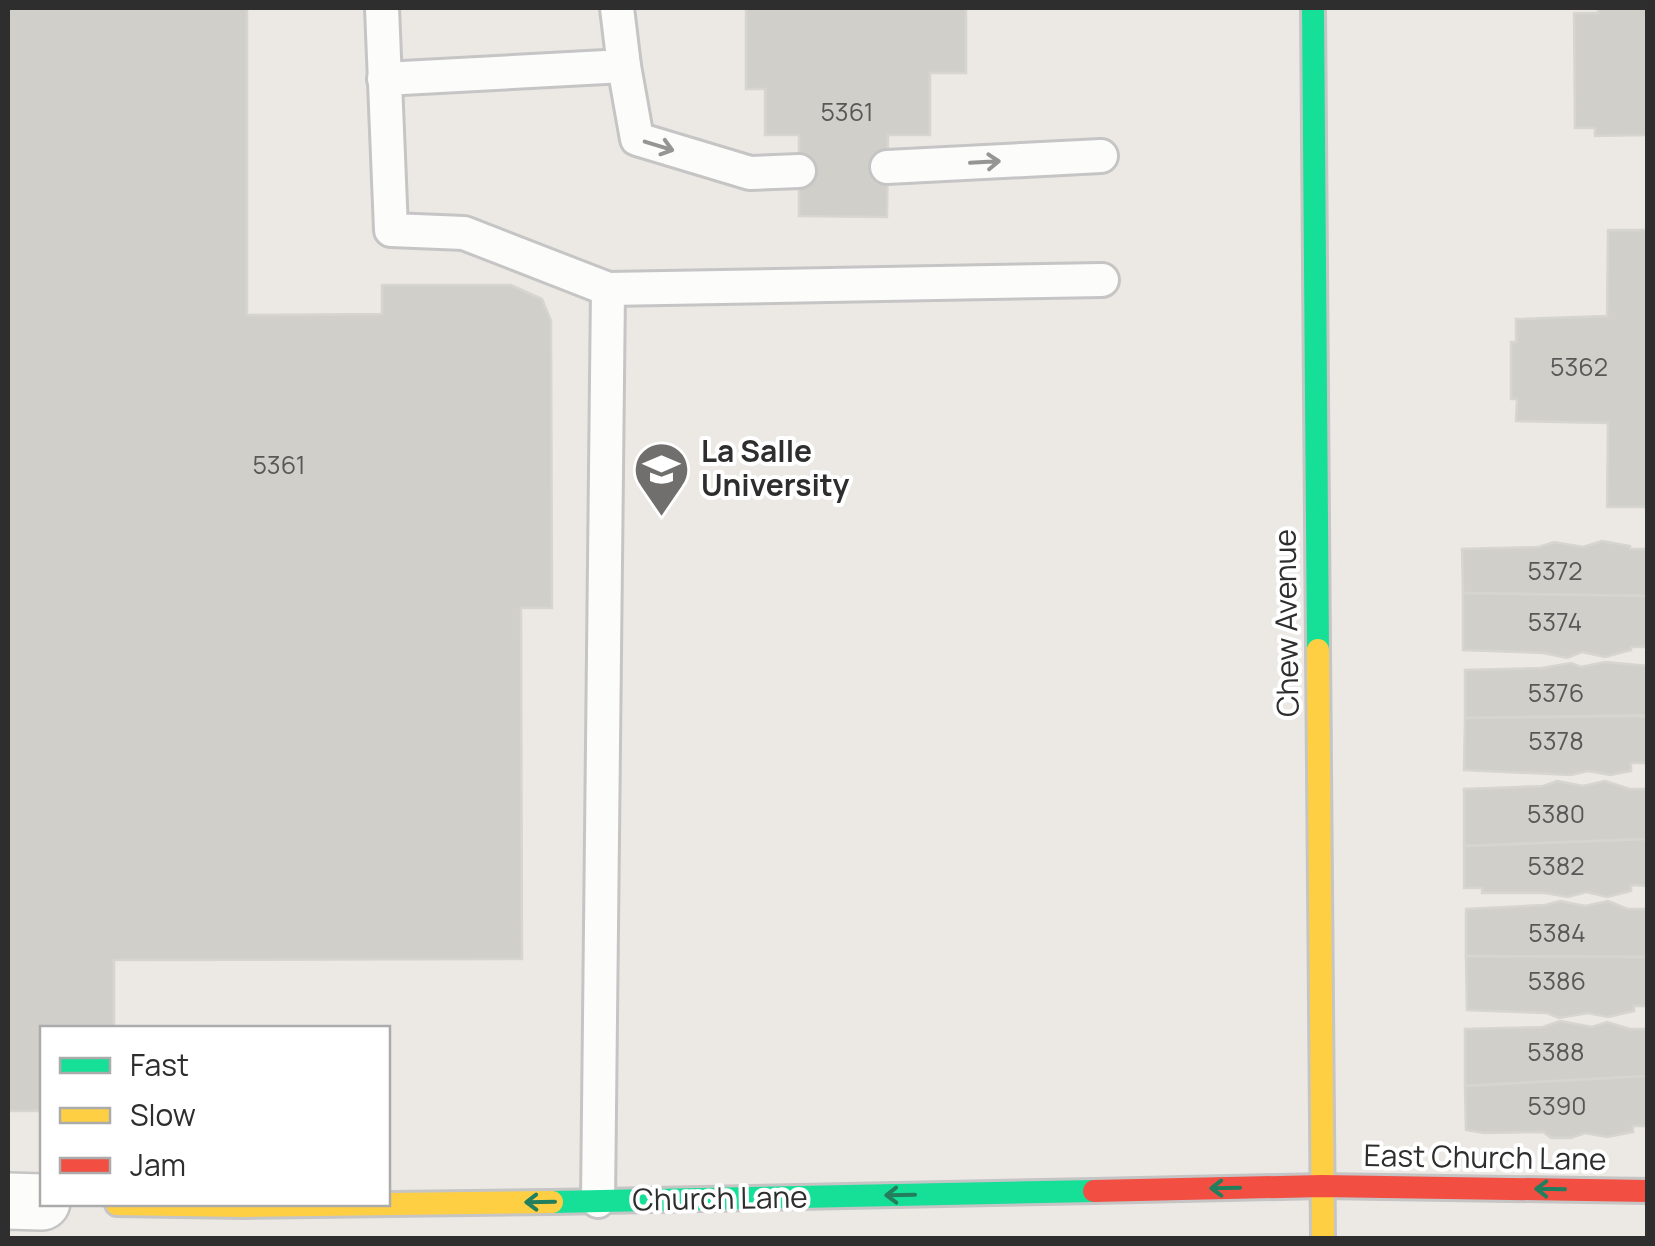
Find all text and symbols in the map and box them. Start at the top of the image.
house number: 5361 [820,94,874,129]
one-way arrow [643,138,674,156]
one-way arrow [968,152,1000,171]
house number: 5362 [1550,349,1608,384]
place label: La Salle University [701,430,849,505]
school or university icon: La Salle University [632,439,692,518]
house number: 5361 [252,447,306,482]
street label: Chew Avenue [1263,529,1308,717]
house number: 5372 [1527,553,1583,588]
house number: 5374 [1528,604,1582,639]
house number: 5376 [1528,675,1584,710]
house number: 5378 [1528,723,1584,758]
house number: 5380 [1527,796,1585,831]
house number: 5382 [1527,848,1585,883]
house number: 5384 [1528,915,1586,950]
house number: 5386 [1528,963,1586,998]
legend [40,1026,390,1206]
house number: 5388 [1527,1034,1585,1069]
text: Fast [130,1044,189,1085]
house number: 5390 [1527,1088,1587,1123]
text: Slow [130,1094,196,1135]
street label: East Church Lane [1363,1134,1607,1179]
text: Jam [130,1144,186,1185]
street label: Church Lane [632,1175,808,1220]
one-way arrow [1209,1178,1241,1197]
one-way arrow [1535,1180,1568,1198]
one-way arrow [885,1185,917,1204]
one-way arrow [525,1192,558,1212]

